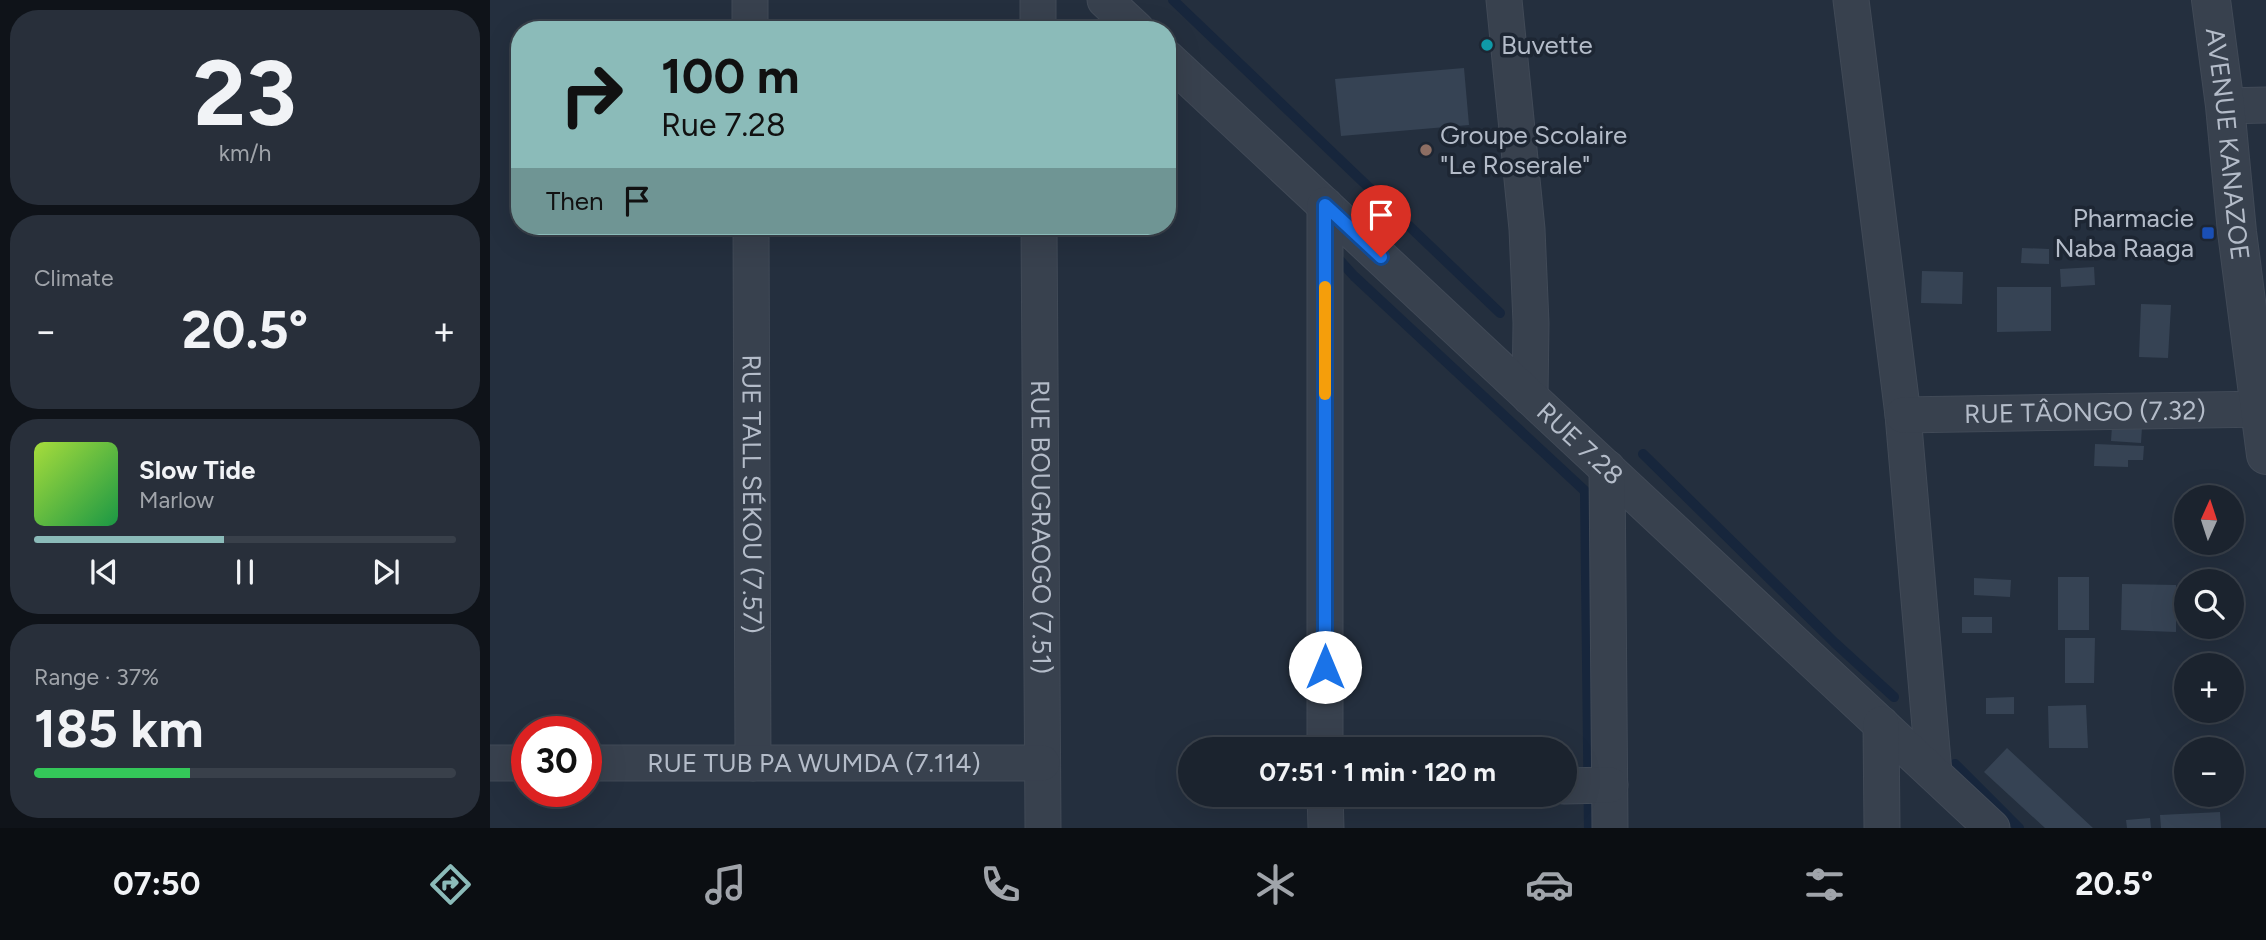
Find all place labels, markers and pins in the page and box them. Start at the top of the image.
place label: Buvette [1501,29,1593,61]
marker: Buvette [1479,37,1495,53]
place label: Groupe Scolaire "Le Roserale" [1440,119,1627,181]
marker: Groupe Scolaire "Le Roserale" [1418,142,1434,158]
pin [1351,185,1411,257]
place label: Pharmacie Naba Raaga [2054,202,2194,264]
marker: Pharmacie Naba Raaga [2200,225,2216,241]

